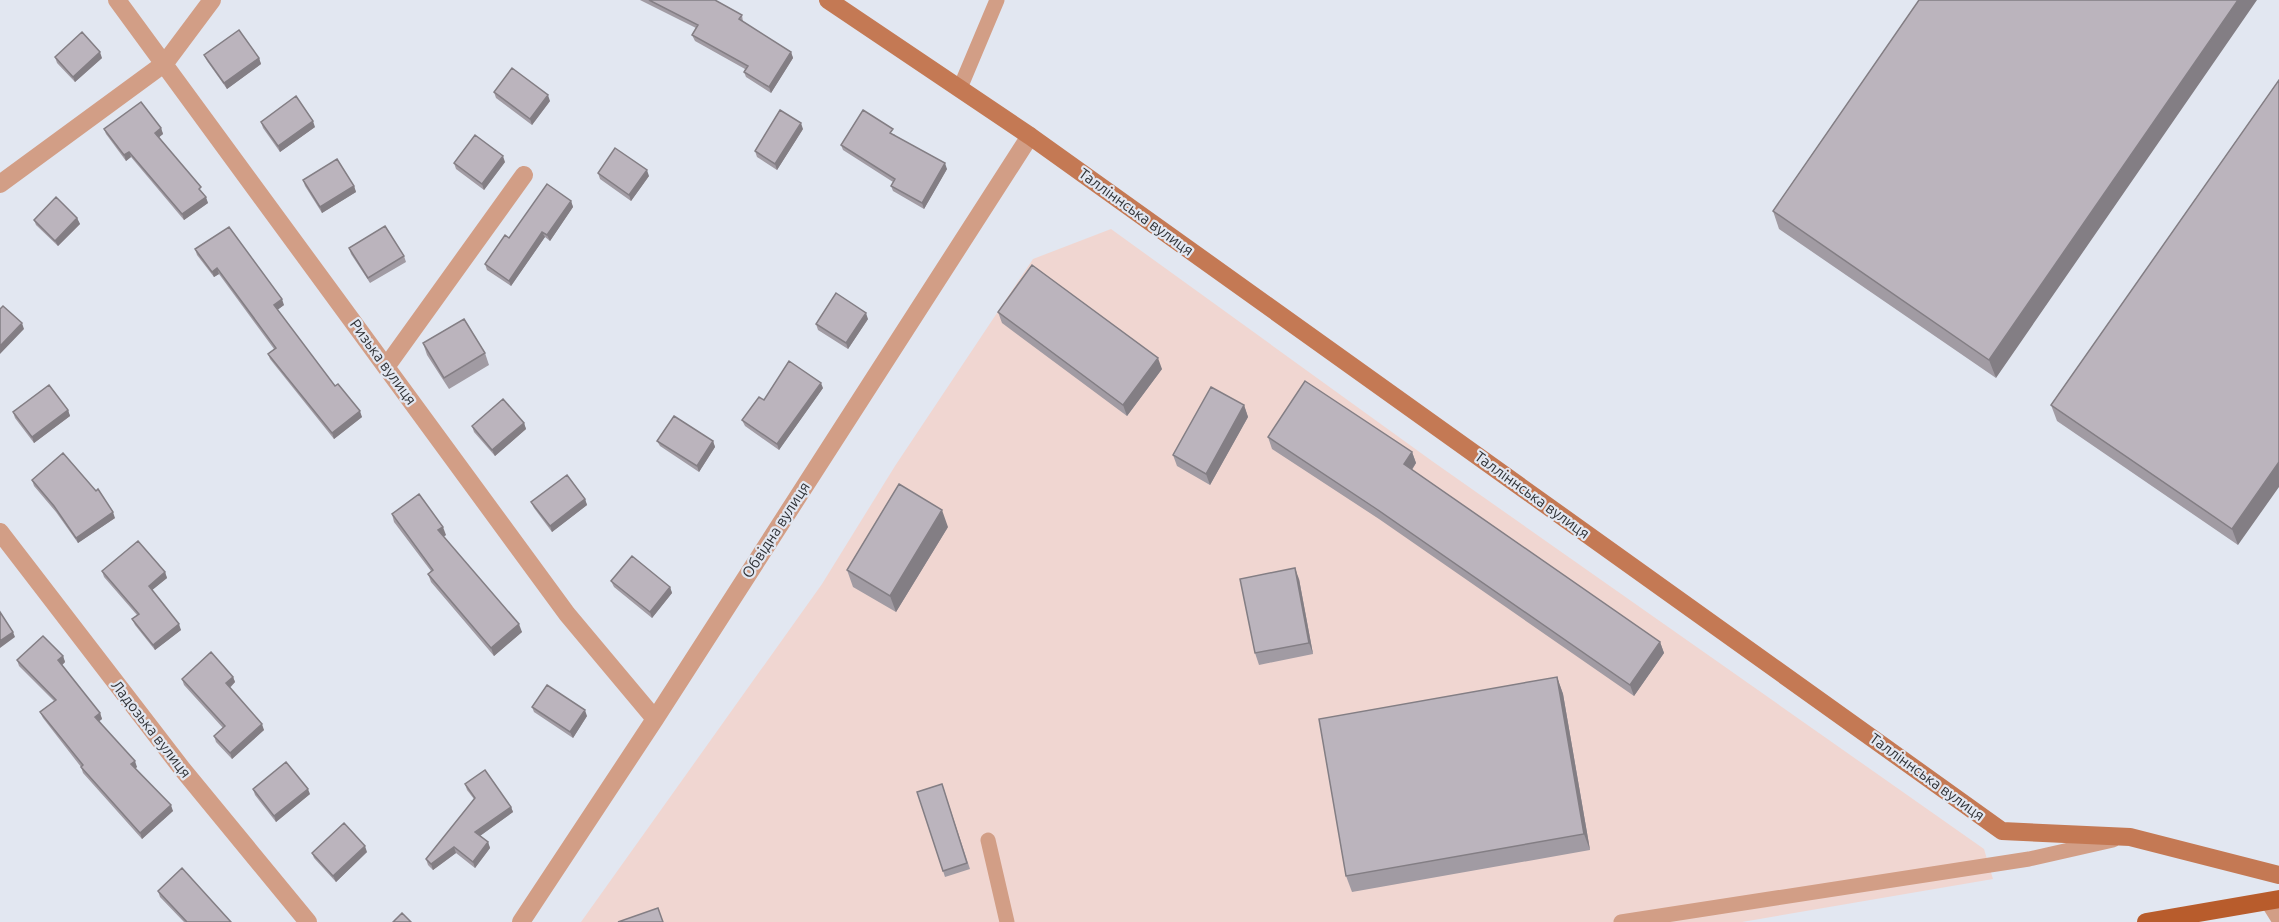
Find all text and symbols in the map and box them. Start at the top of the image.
street label: Талліннська вулиця [1076,164,1197,259]
street label: Ризька вулиця [347,316,420,408]
street label: Талліннська вулиця [1472,447,1593,542]
street label: Обвідна вулиця [738,479,813,581]
street label: Ладозька вулиця [108,677,195,781]
street label: Талліннська вулиця [1867,729,1988,824]

